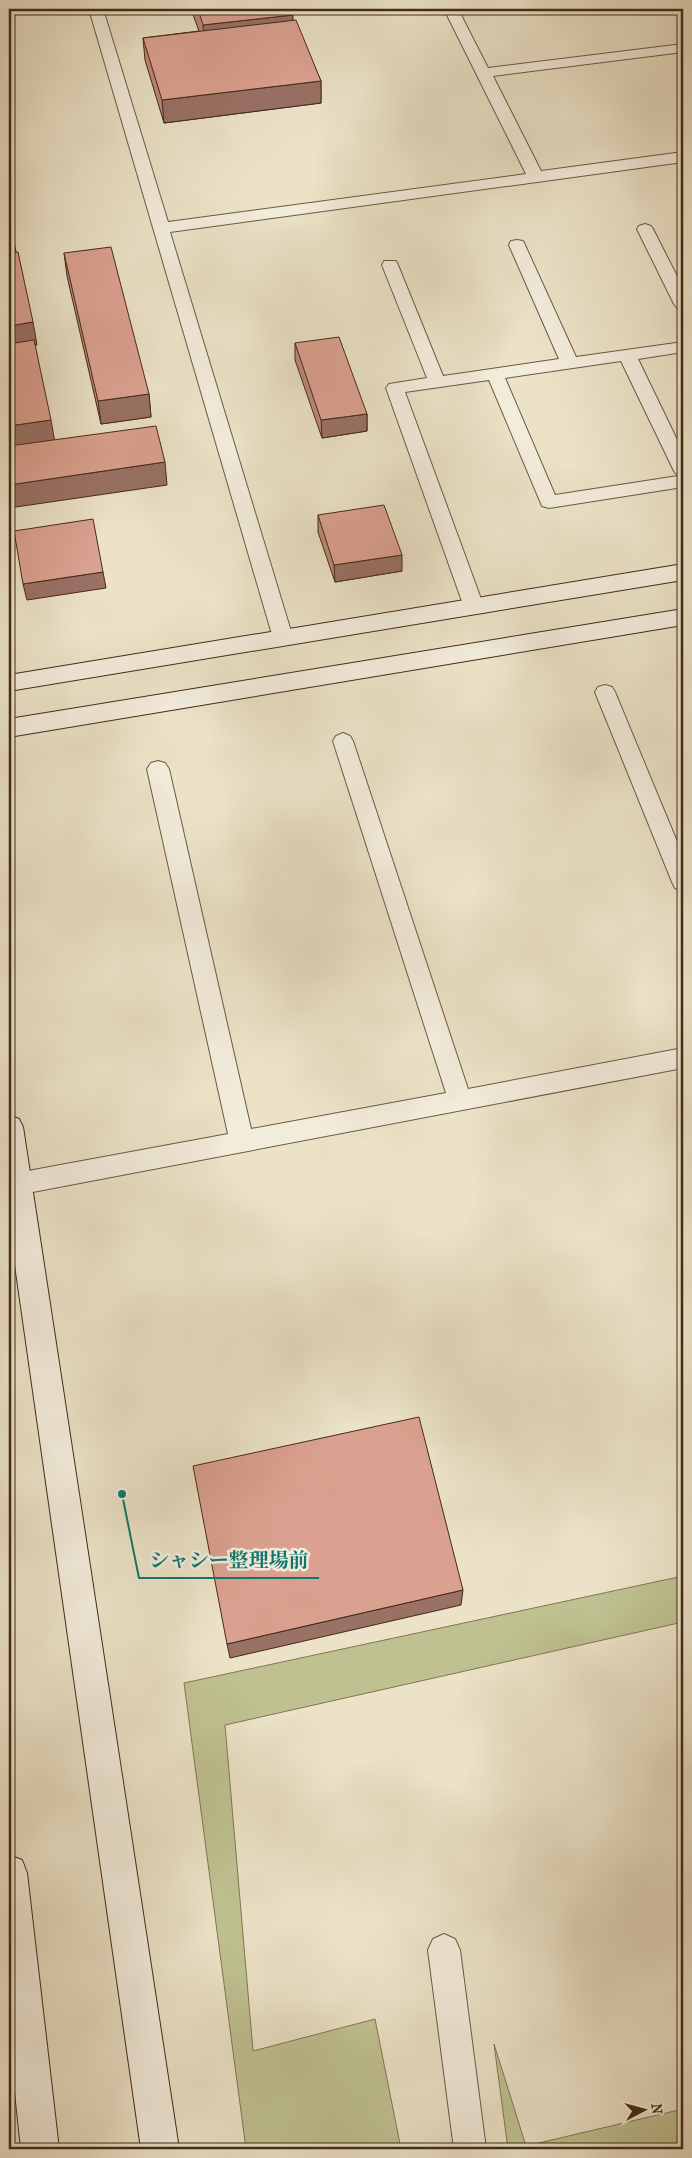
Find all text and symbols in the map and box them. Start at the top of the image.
callout: シャシー整理場前 [139,1543,319,1578]
text: シャシー整理場前 [149,1549,309,1572]
north arrow [620,2086,670,2136]
text: N [647,2103,665,2115]

